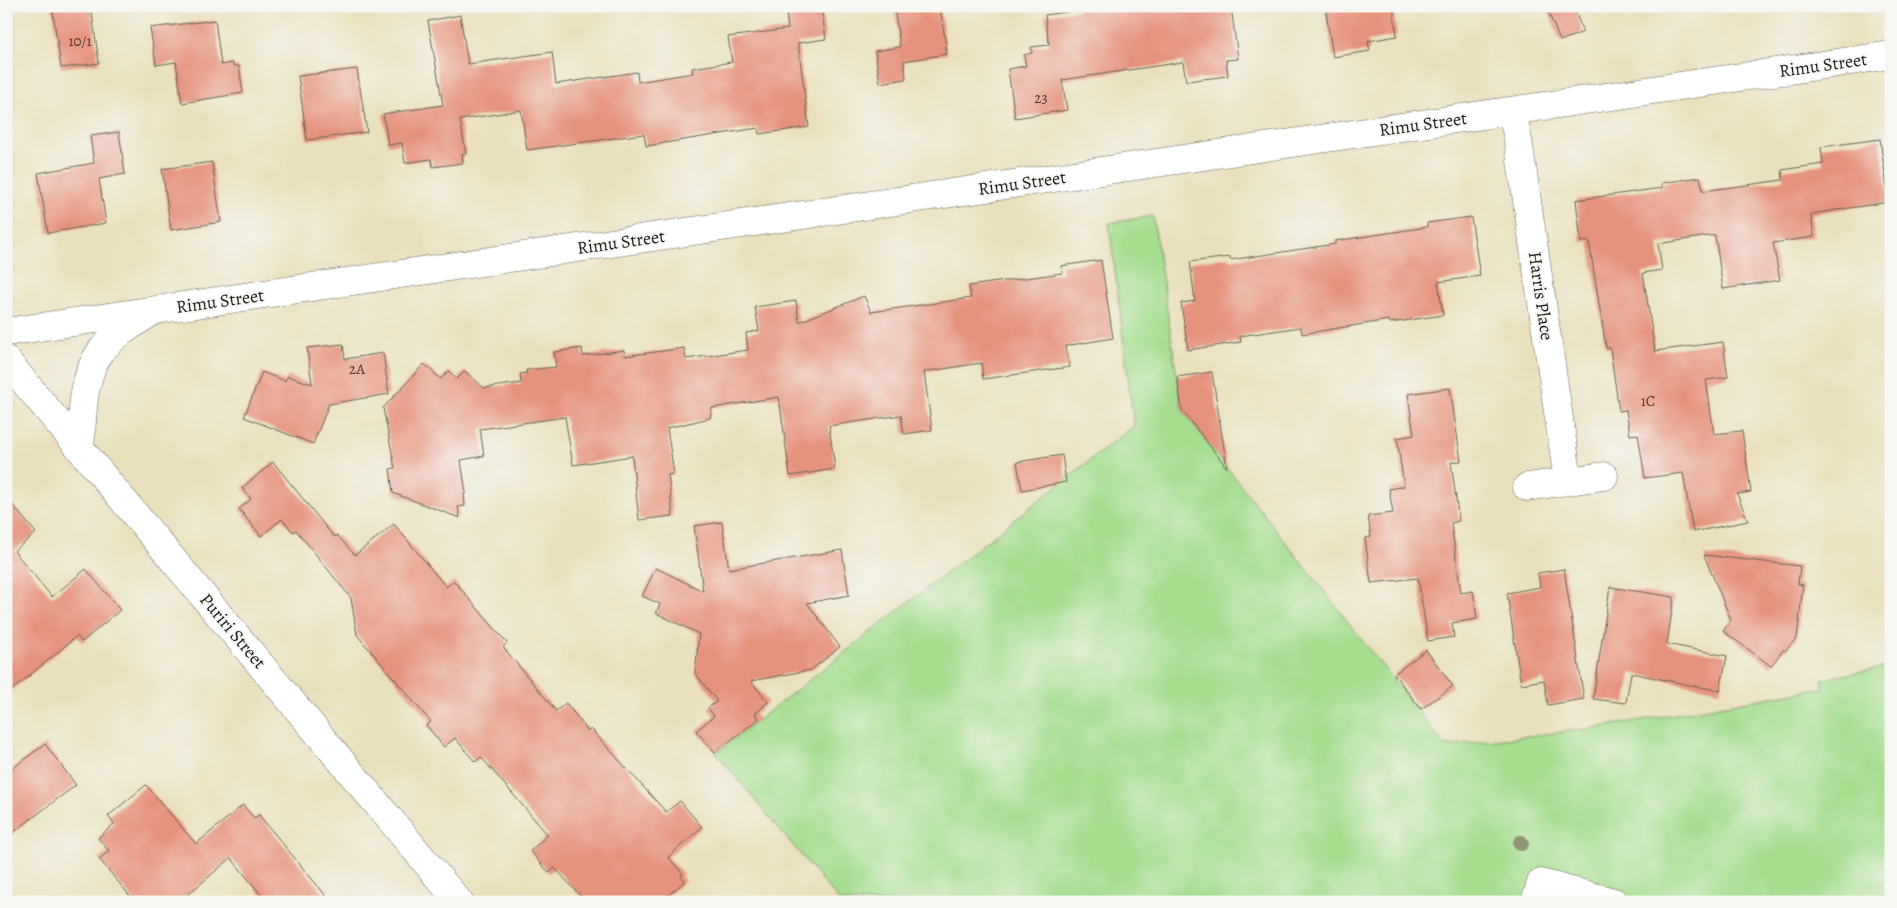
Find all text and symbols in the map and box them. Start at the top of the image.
house number: 10/1 [68,31,92,51]
street label: Rimu Street [1778,47,1869,83]
house number: 23 [1034,88,1048,108]
street label: Rimu Street [1378,106,1469,142]
street label: Rimu Street [977,165,1068,201]
street label: Rimu Street [576,224,667,260]
street label: Harris Place [1523,250,1559,342]
street label: Rimu Street [175,283,266,319]
house number: 2A [349,359,365,379]
house number: 1C [1641,391,1655,411]
street label: Puriri Street [194,588,272,674]

